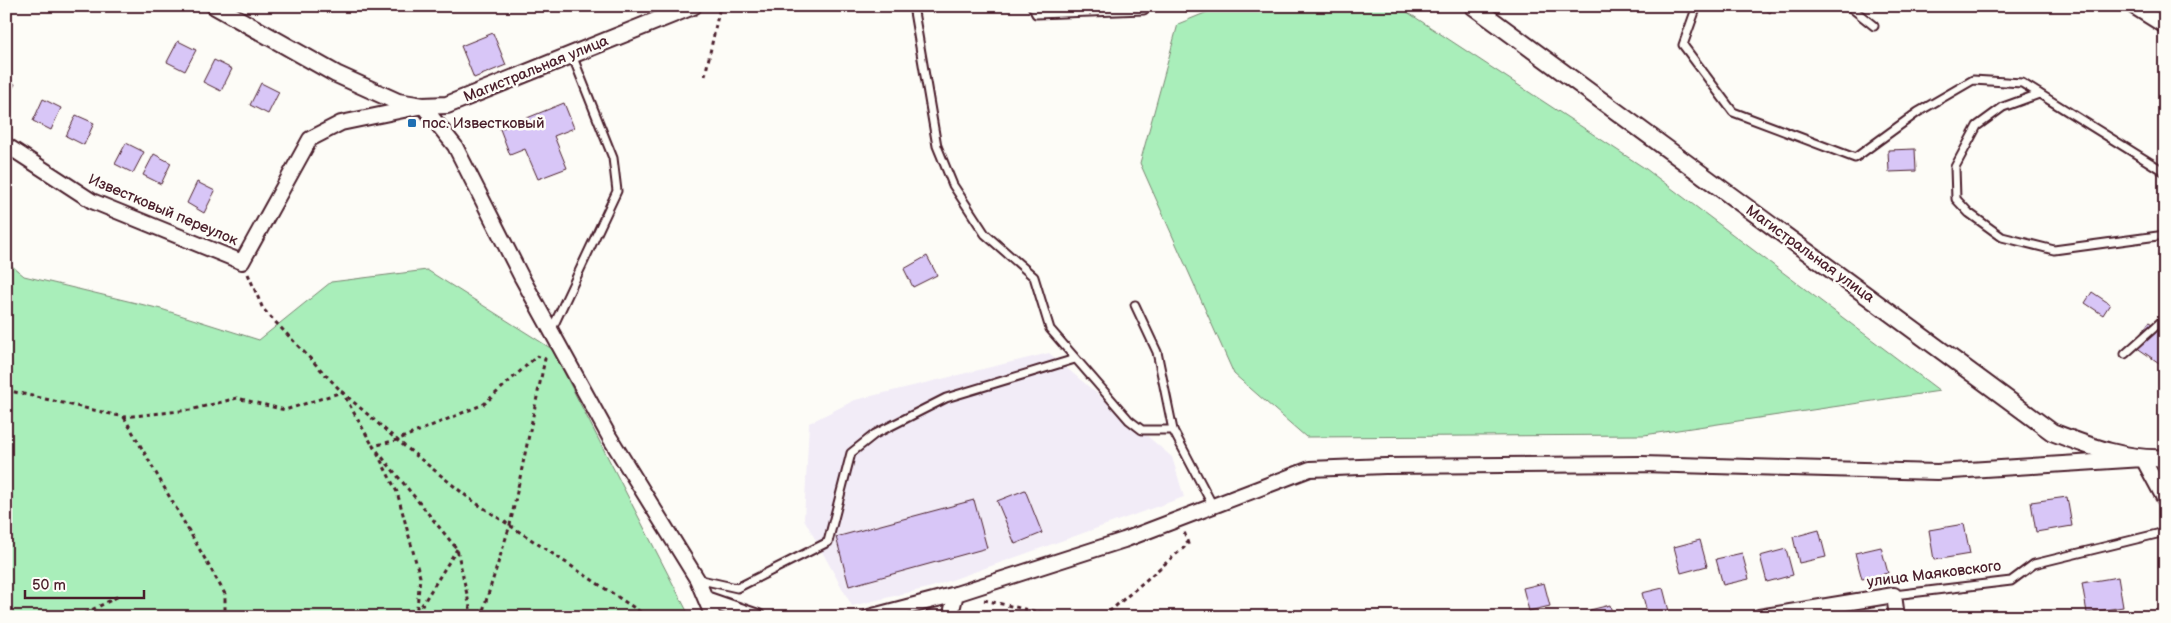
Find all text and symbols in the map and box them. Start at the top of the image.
street label: Магистральная улица [461,31,611,107]
place label: пос. Известковый [422,114,544,133]
marker: пос. Известковый [406,117,418,129]
street label: Известковый переулок [85,170,241,250]
street label: Магистральная улица [1742,201,1878,307]
street label: улица Маяковского [1866,556,2002,592]
scale bar [25,568,144,600]
text: 50 m [32,576,66,595]

